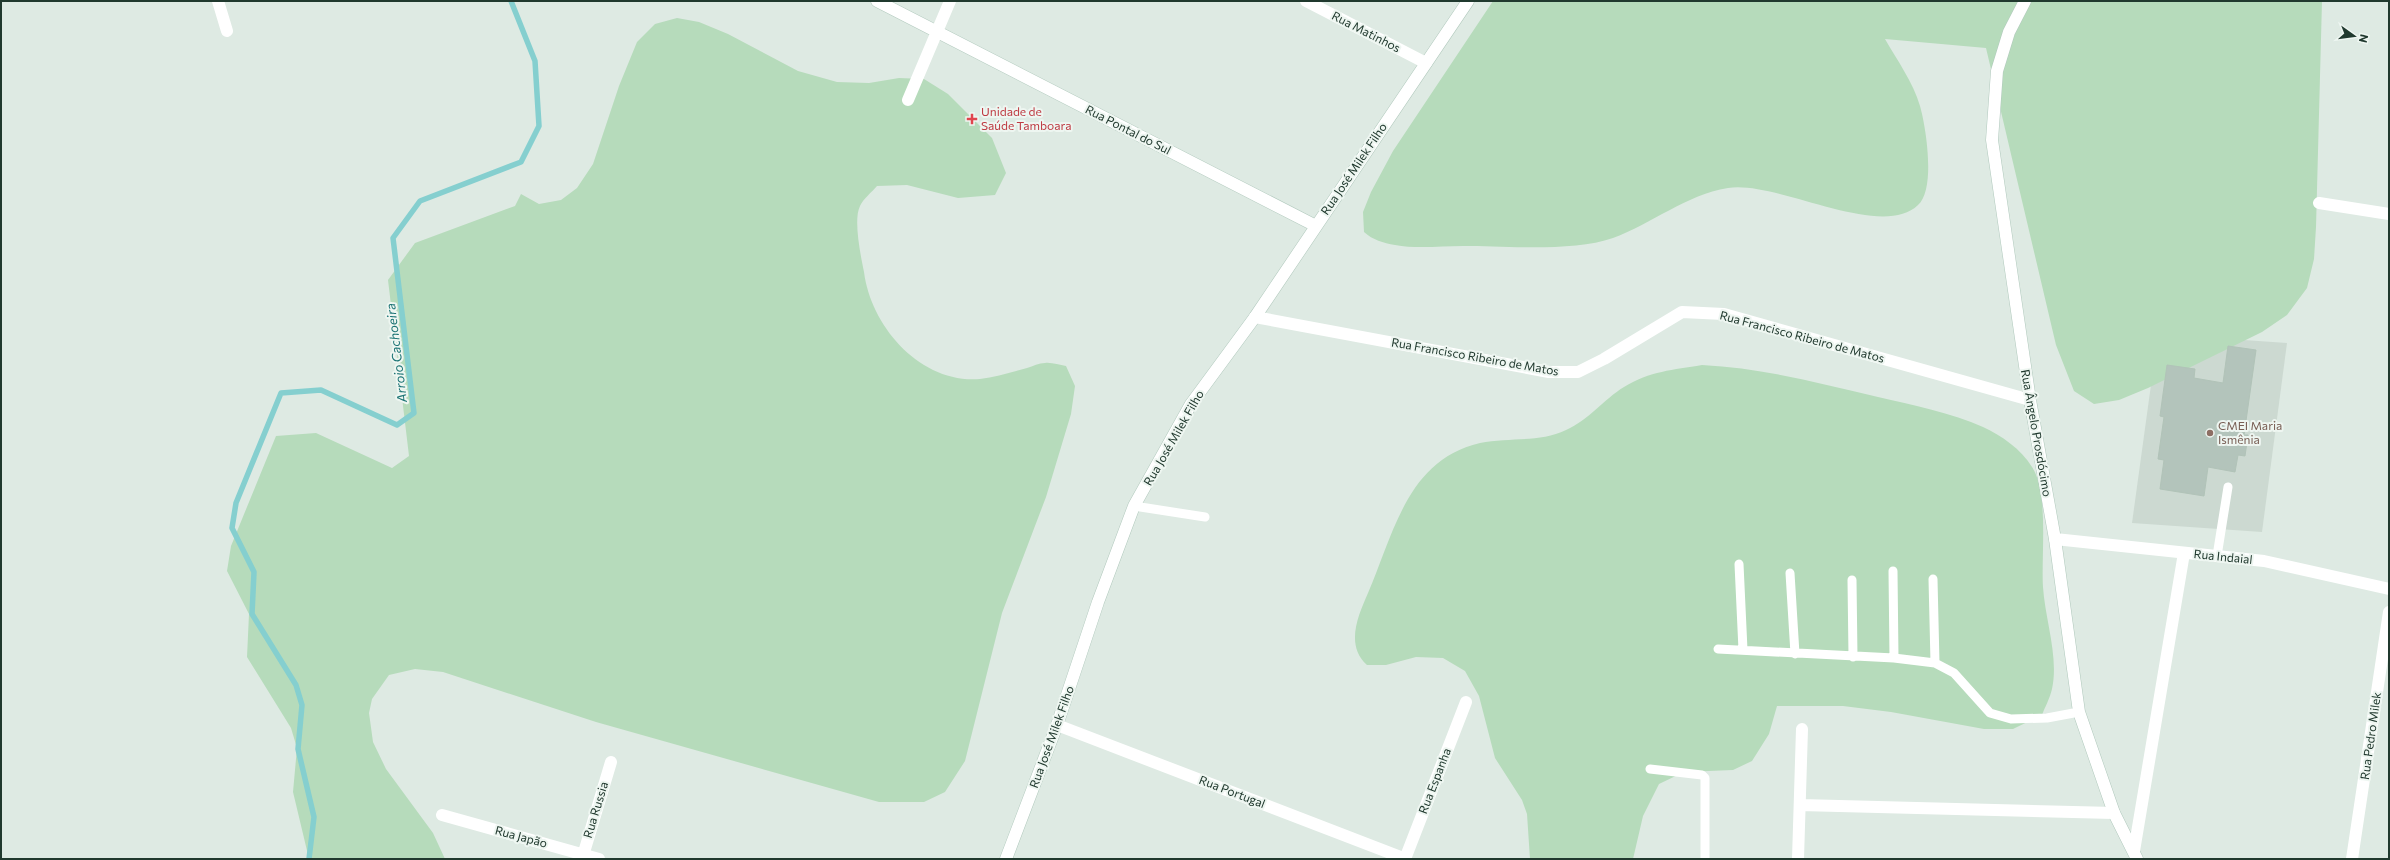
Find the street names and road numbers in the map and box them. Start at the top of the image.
street label: Rua Matinhos [1330,8,1403,54]
street label: Rua Pontal do Sul [1083,101,1174,157]
street label: Rua José Milek Filho [1317,120,1390,218]
street label: Rua Francisco Ribeiro de Matos [1718,307,1886,365]
street label: Rua Francisco Ribeiro de Matos [1390,334,1560,378]
street label: Rua Ângelo Prosdócimo [2019,368,2055,498]
street label: Rua José Milek Filho [1140,387,1207,488]
street label: Rua Indaial [2193,546,2253,566]
street label: Rua José Milek Filho [1026,684,1077,790]
street label: Rua Pedro Milek [2357,691,2383,781]
street label: Rua Espanha [1415,746,1453,815]
street label: Rua Portugal [1197,772,1267,810]
street label: Rua Russia [580,780,610,840]
street label: Rua Japão [493,822,549,851]

